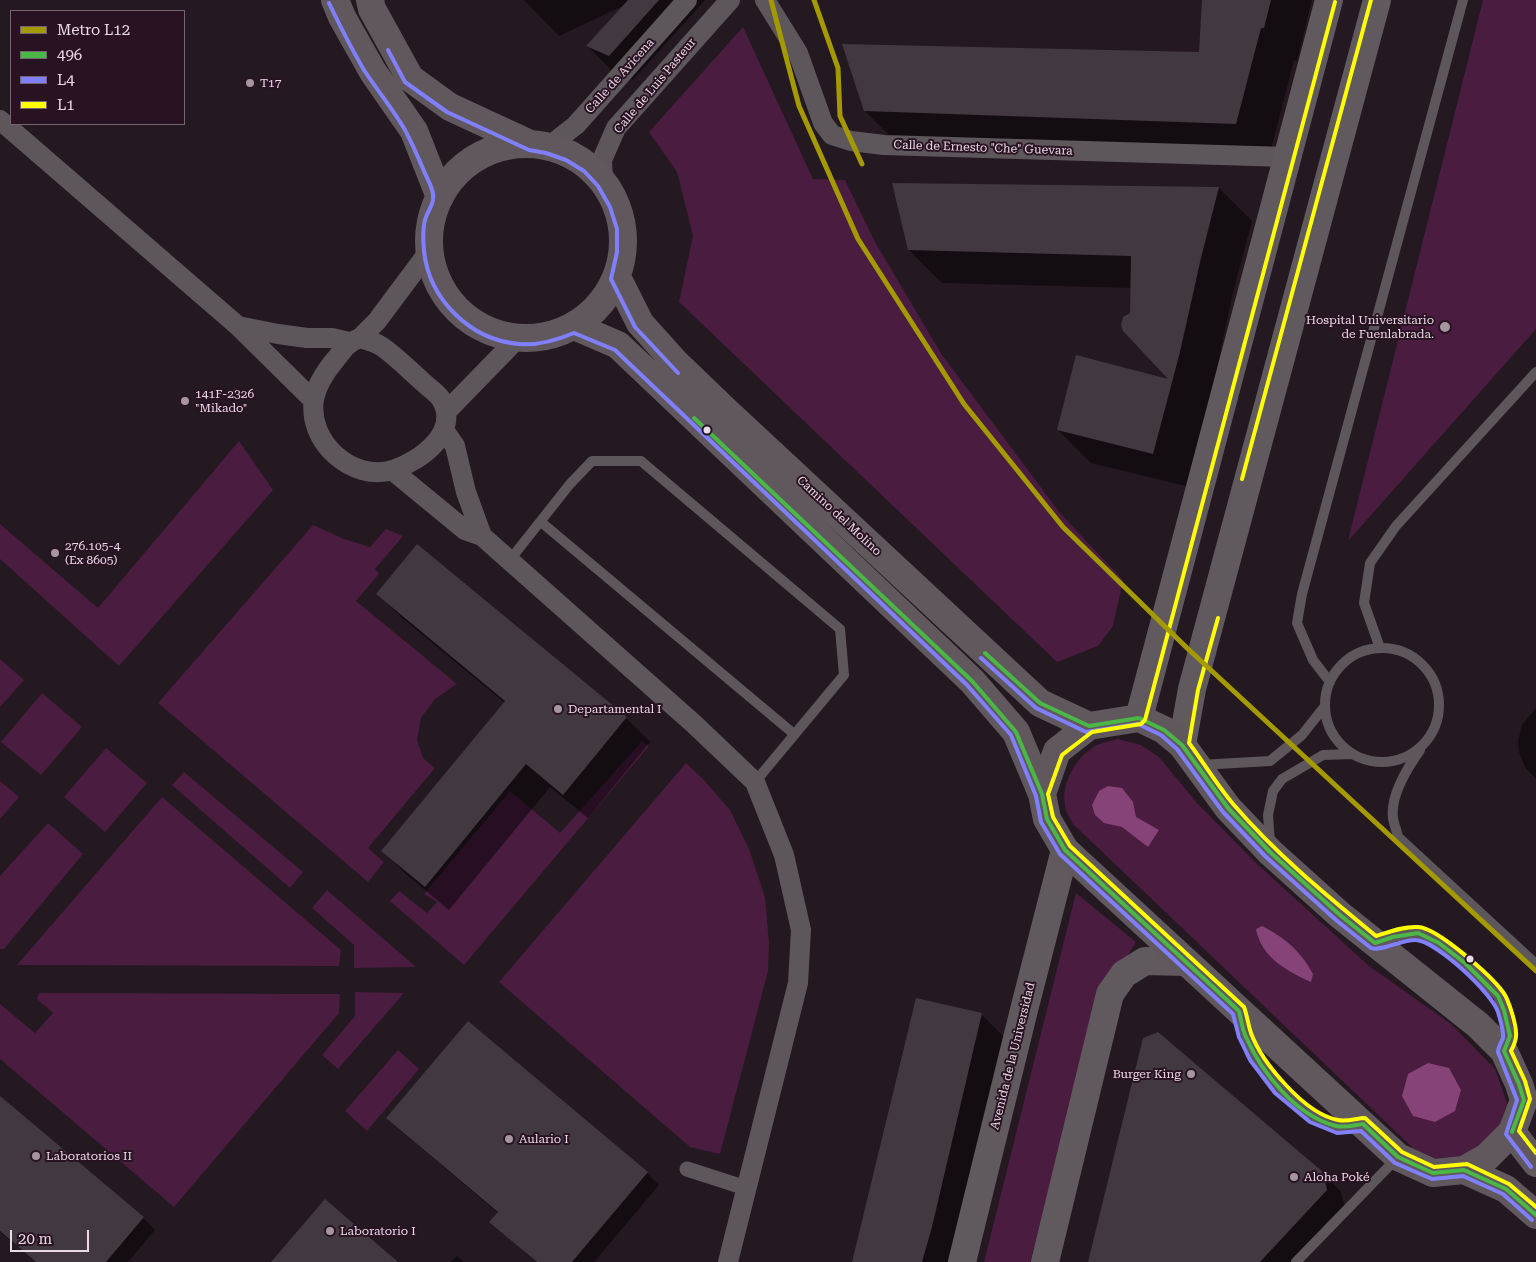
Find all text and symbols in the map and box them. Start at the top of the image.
legend [10,10,185,125]
text: Metro L12 [57,21,130,39]
street label: Calle de Luis Pasteur [611,35,699,137]
street label: Calle de Avicena [583,36,657,116]
text: 496 [57,46,82,64]
text: L4 [57,71,75,89]
place label: T17 [260,76,281,90]
marker: T17 [244,77,256,89]
text: L1 [57,96,75,114]
street label: Calle de Ernesto "Che" Guevara [893,138,1073,158]
place label: Hospital Universitario de Fuenlabrada. [1306,313,1434,341]
marker: Hospital Universitario de Fuenlabrada. [1438,320,1452,334]
place label: 141F-2326 "Mikado" [195,387,254,415]
marker: 141F-2326 "Mikado" [179,395,191,407]
unlabelled marker [702,425,712,435]
street label: Camino del Molino [794,473,884,559]
place label: 276.105-4 (Ex 8605) [65,539,120,567]
marker: 276.105-4 (Ex 8605) [49,547,61,559]
place label: Departamental I [568,702,662,716]
marker: Departamental I [552,703,564,715]
unlabelled marker [1465,954,1475,964]
street label: Avenida de la Universidad [988,981,1038,1131]
place label: Burger King [1113,1067,1181,1081]
marker: Burger King [1185,1068,1197,1080]
place label: Aulario I [519,1132,569,1146]
marker: Aulario I [503,1133,515,1145]
place label: Laboratorios II [46,1149,132,1163]
marker: Laboratorios II [30,1150,42,1162]
place label: Aloha Poké [1304,1170,1370,1184]
marker: Aloha Poké [1288,1171,1300,1183]
scale bar [12,1220,91,1252]
place label: Laboratorio I [340,1224,416,1238]
marker: Laboratorio I [324,1225,336,1237]
text: 20 m [18,1230,52,1248]

